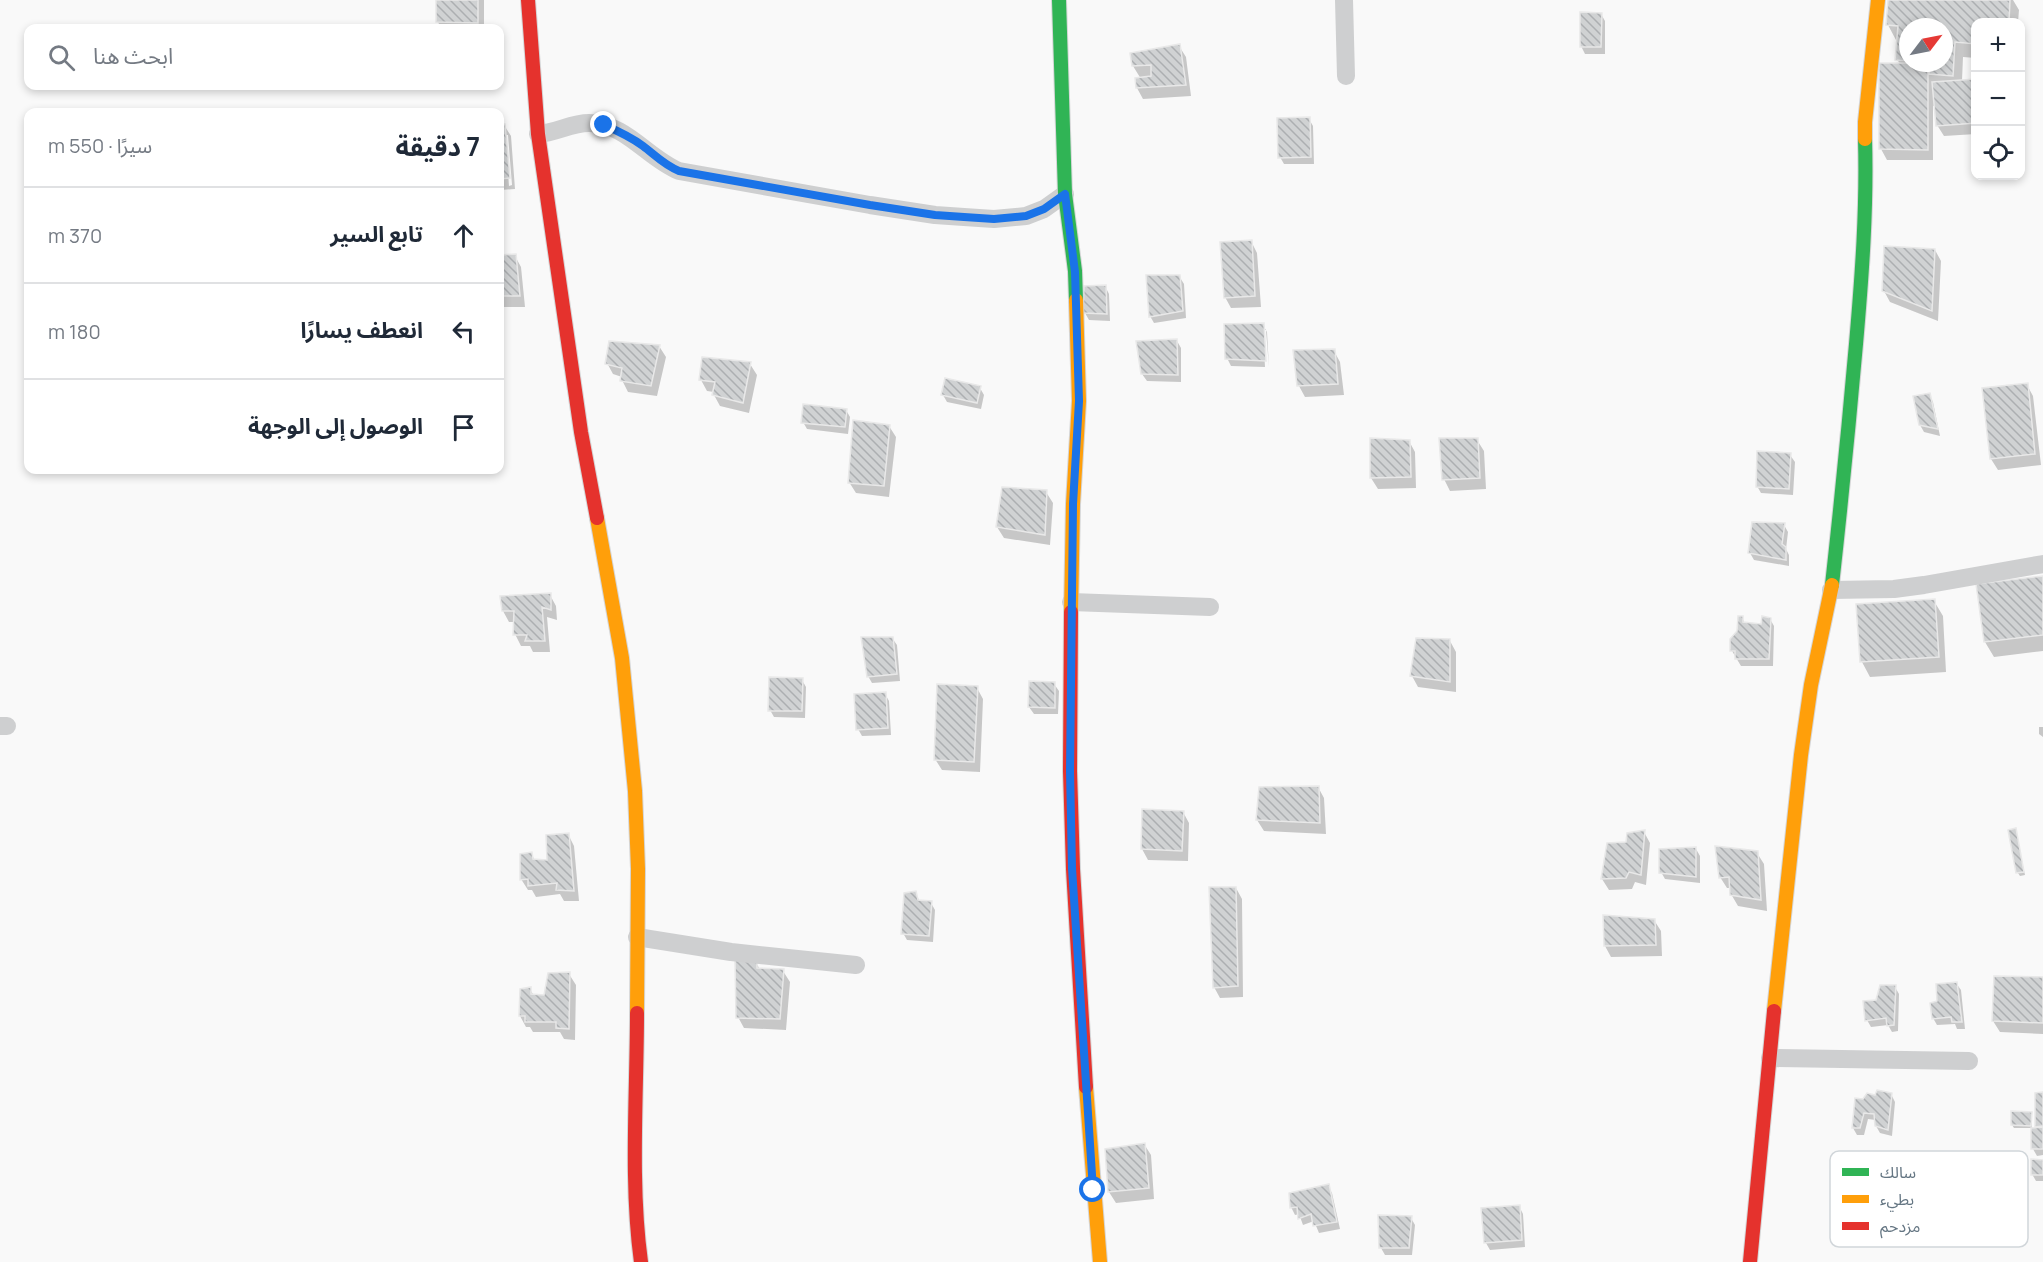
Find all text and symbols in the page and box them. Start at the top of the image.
north arrow [1899,18,1953,72]
map controls [1971,18,2025,180]
button: + [1971,18,2025,72]
search box [24,24,504,90]
icon: search [45,41,78,74]
text: ابحث هنا [93,41,173,71]
button: − [1971,72,2025,126]
route end [590,111,616,137]
button: locate [1971,126,2025,180]
text: 7 دقيقة [396,128,480,164]
text: سيرًا · 550 m [48,132,152,159]
text: تابع السير [330,219,423,249]
icon: ahead [447,219,480,252]
text: 370 m [48,222,102,249]
text: انعطف يسارًا [300,315,423,345]
icon: left [447,315,480,348]
text: 180 m [48,318,101,345]
text: الوصول إلى الوجهة [248,411,423,441]
icon: arrive [447,411,480,444]
legend [1830,1151,2028,1247]
text: سالك [1880,1161,1916,1183]
route start [1079,1176,1105,1202]
text: بطيء [1880,1188,1914,1212]
text: مزدحم [1880,1215,1920,1239]

